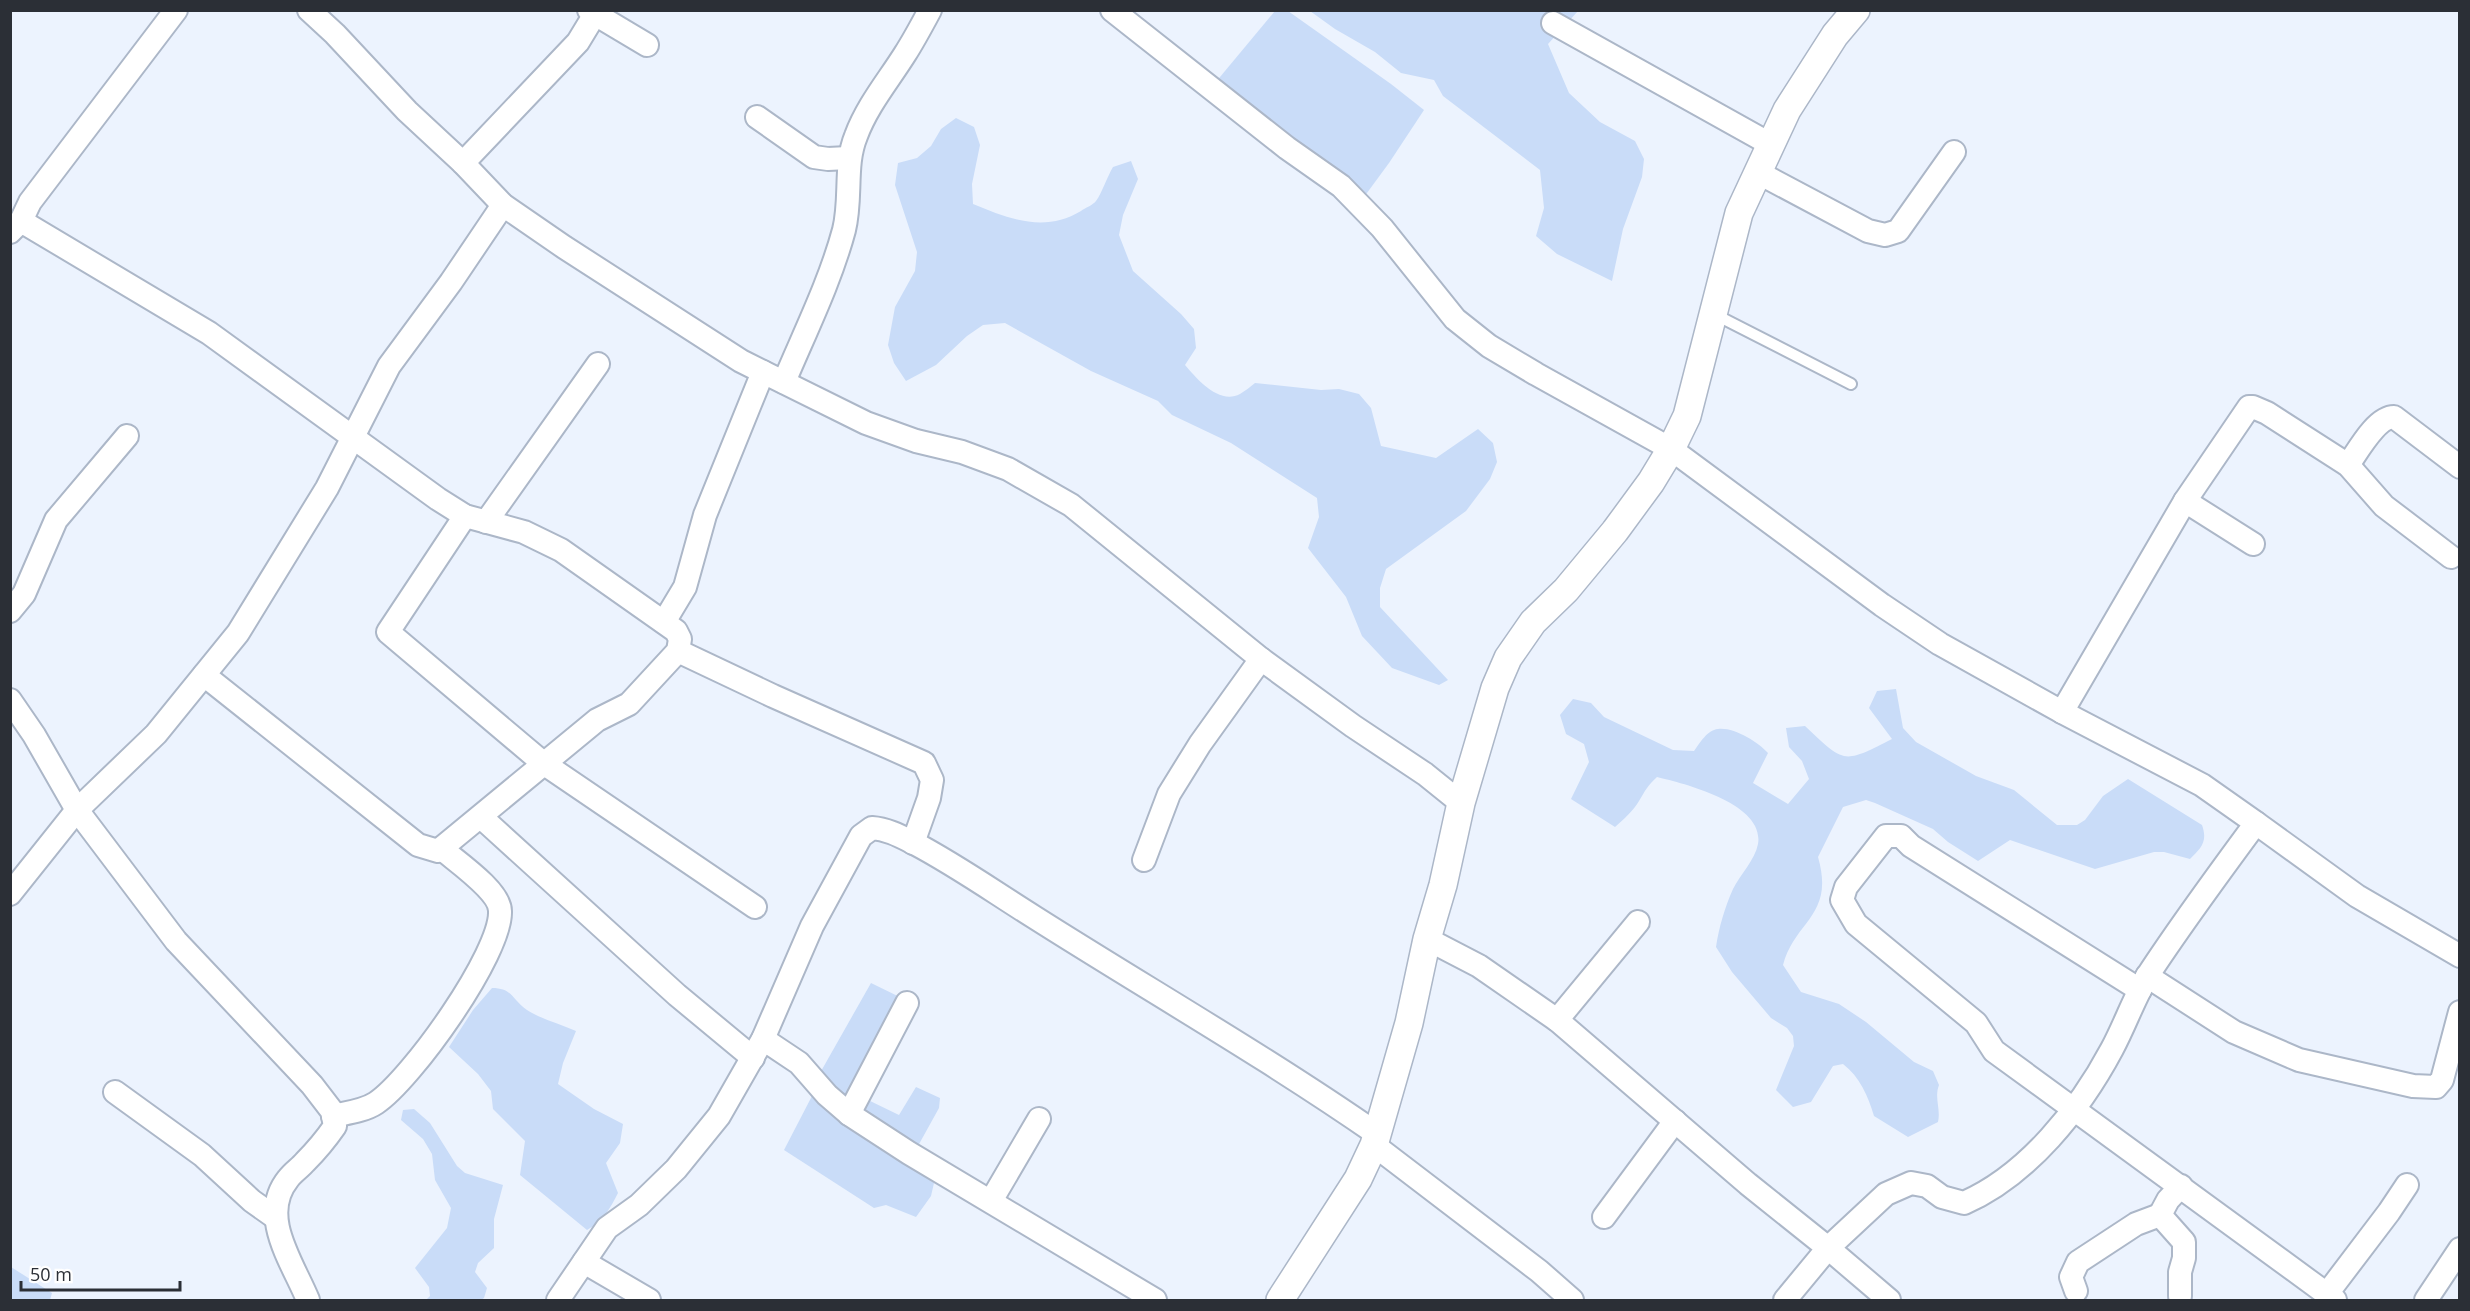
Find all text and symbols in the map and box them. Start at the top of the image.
scale bar [21,1254,180,1292]
text: 50 m [30,1262,72,1286]

